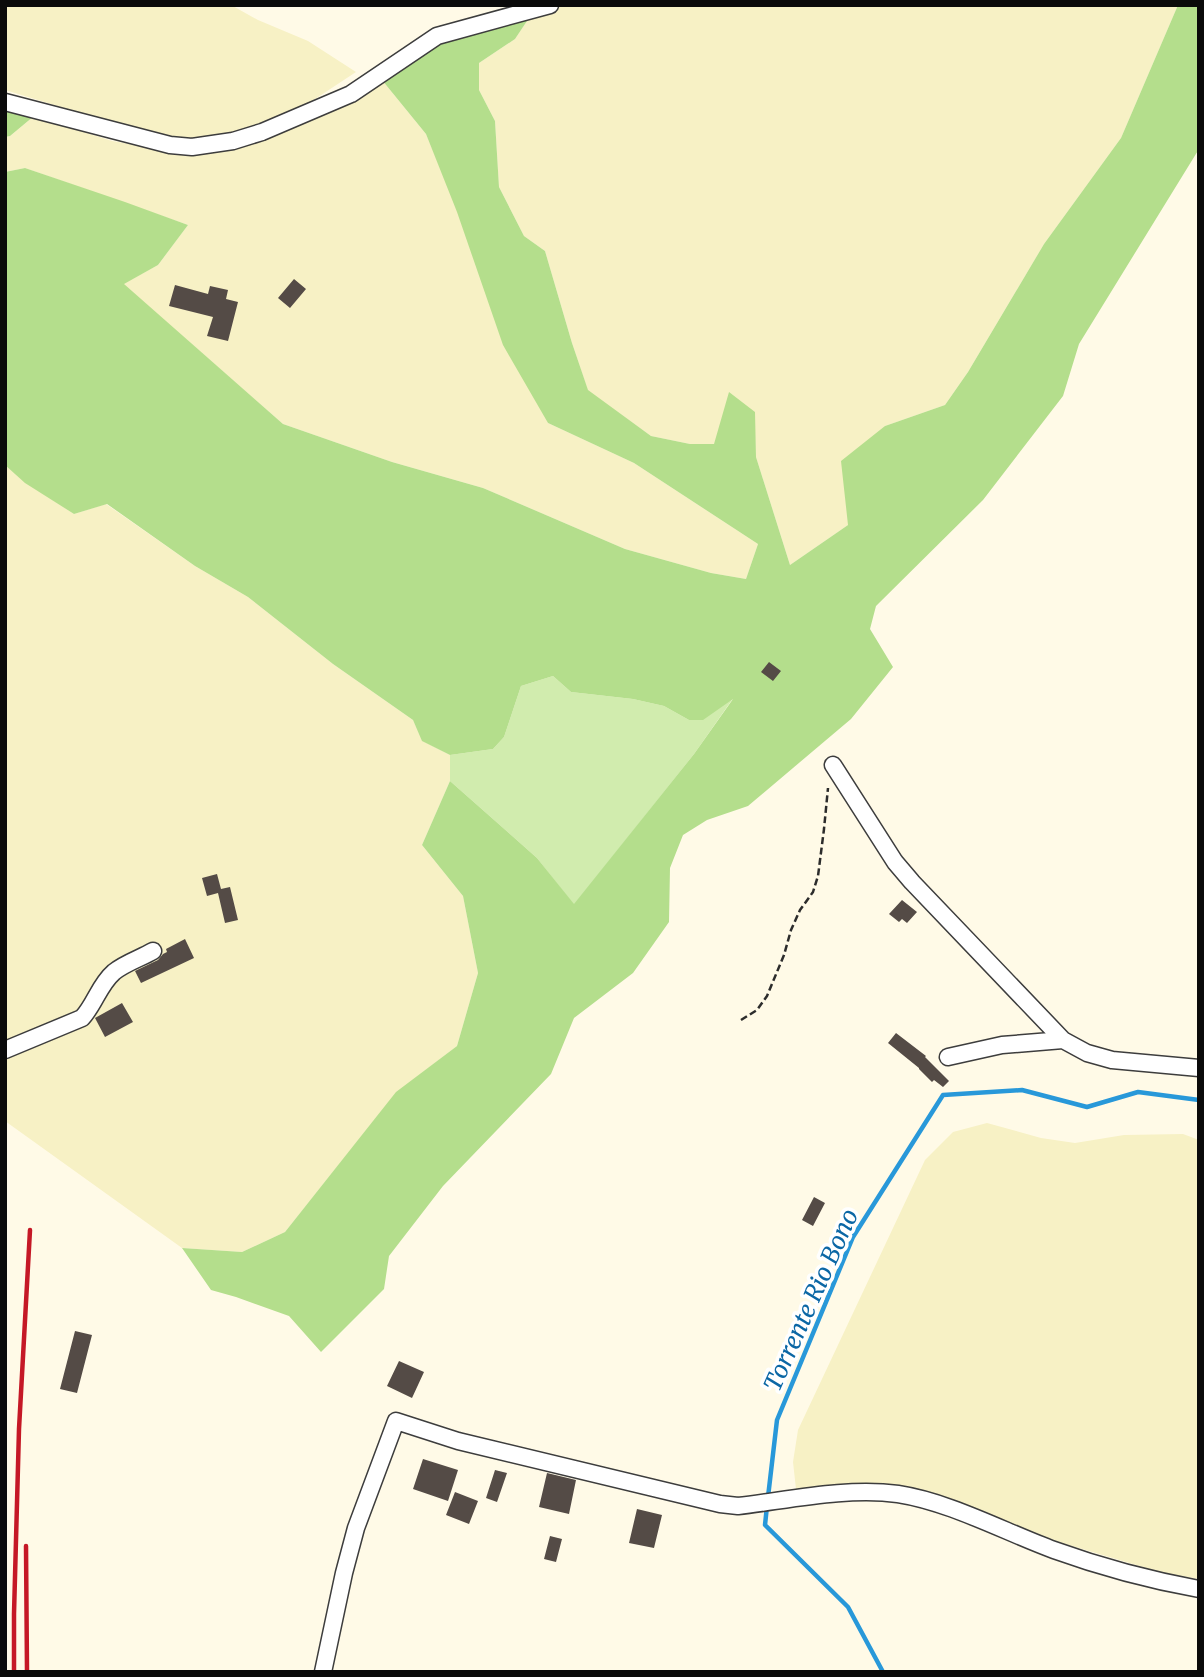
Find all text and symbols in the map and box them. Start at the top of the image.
water label: Torrente Rio Bono [757,1204,865,1396]

